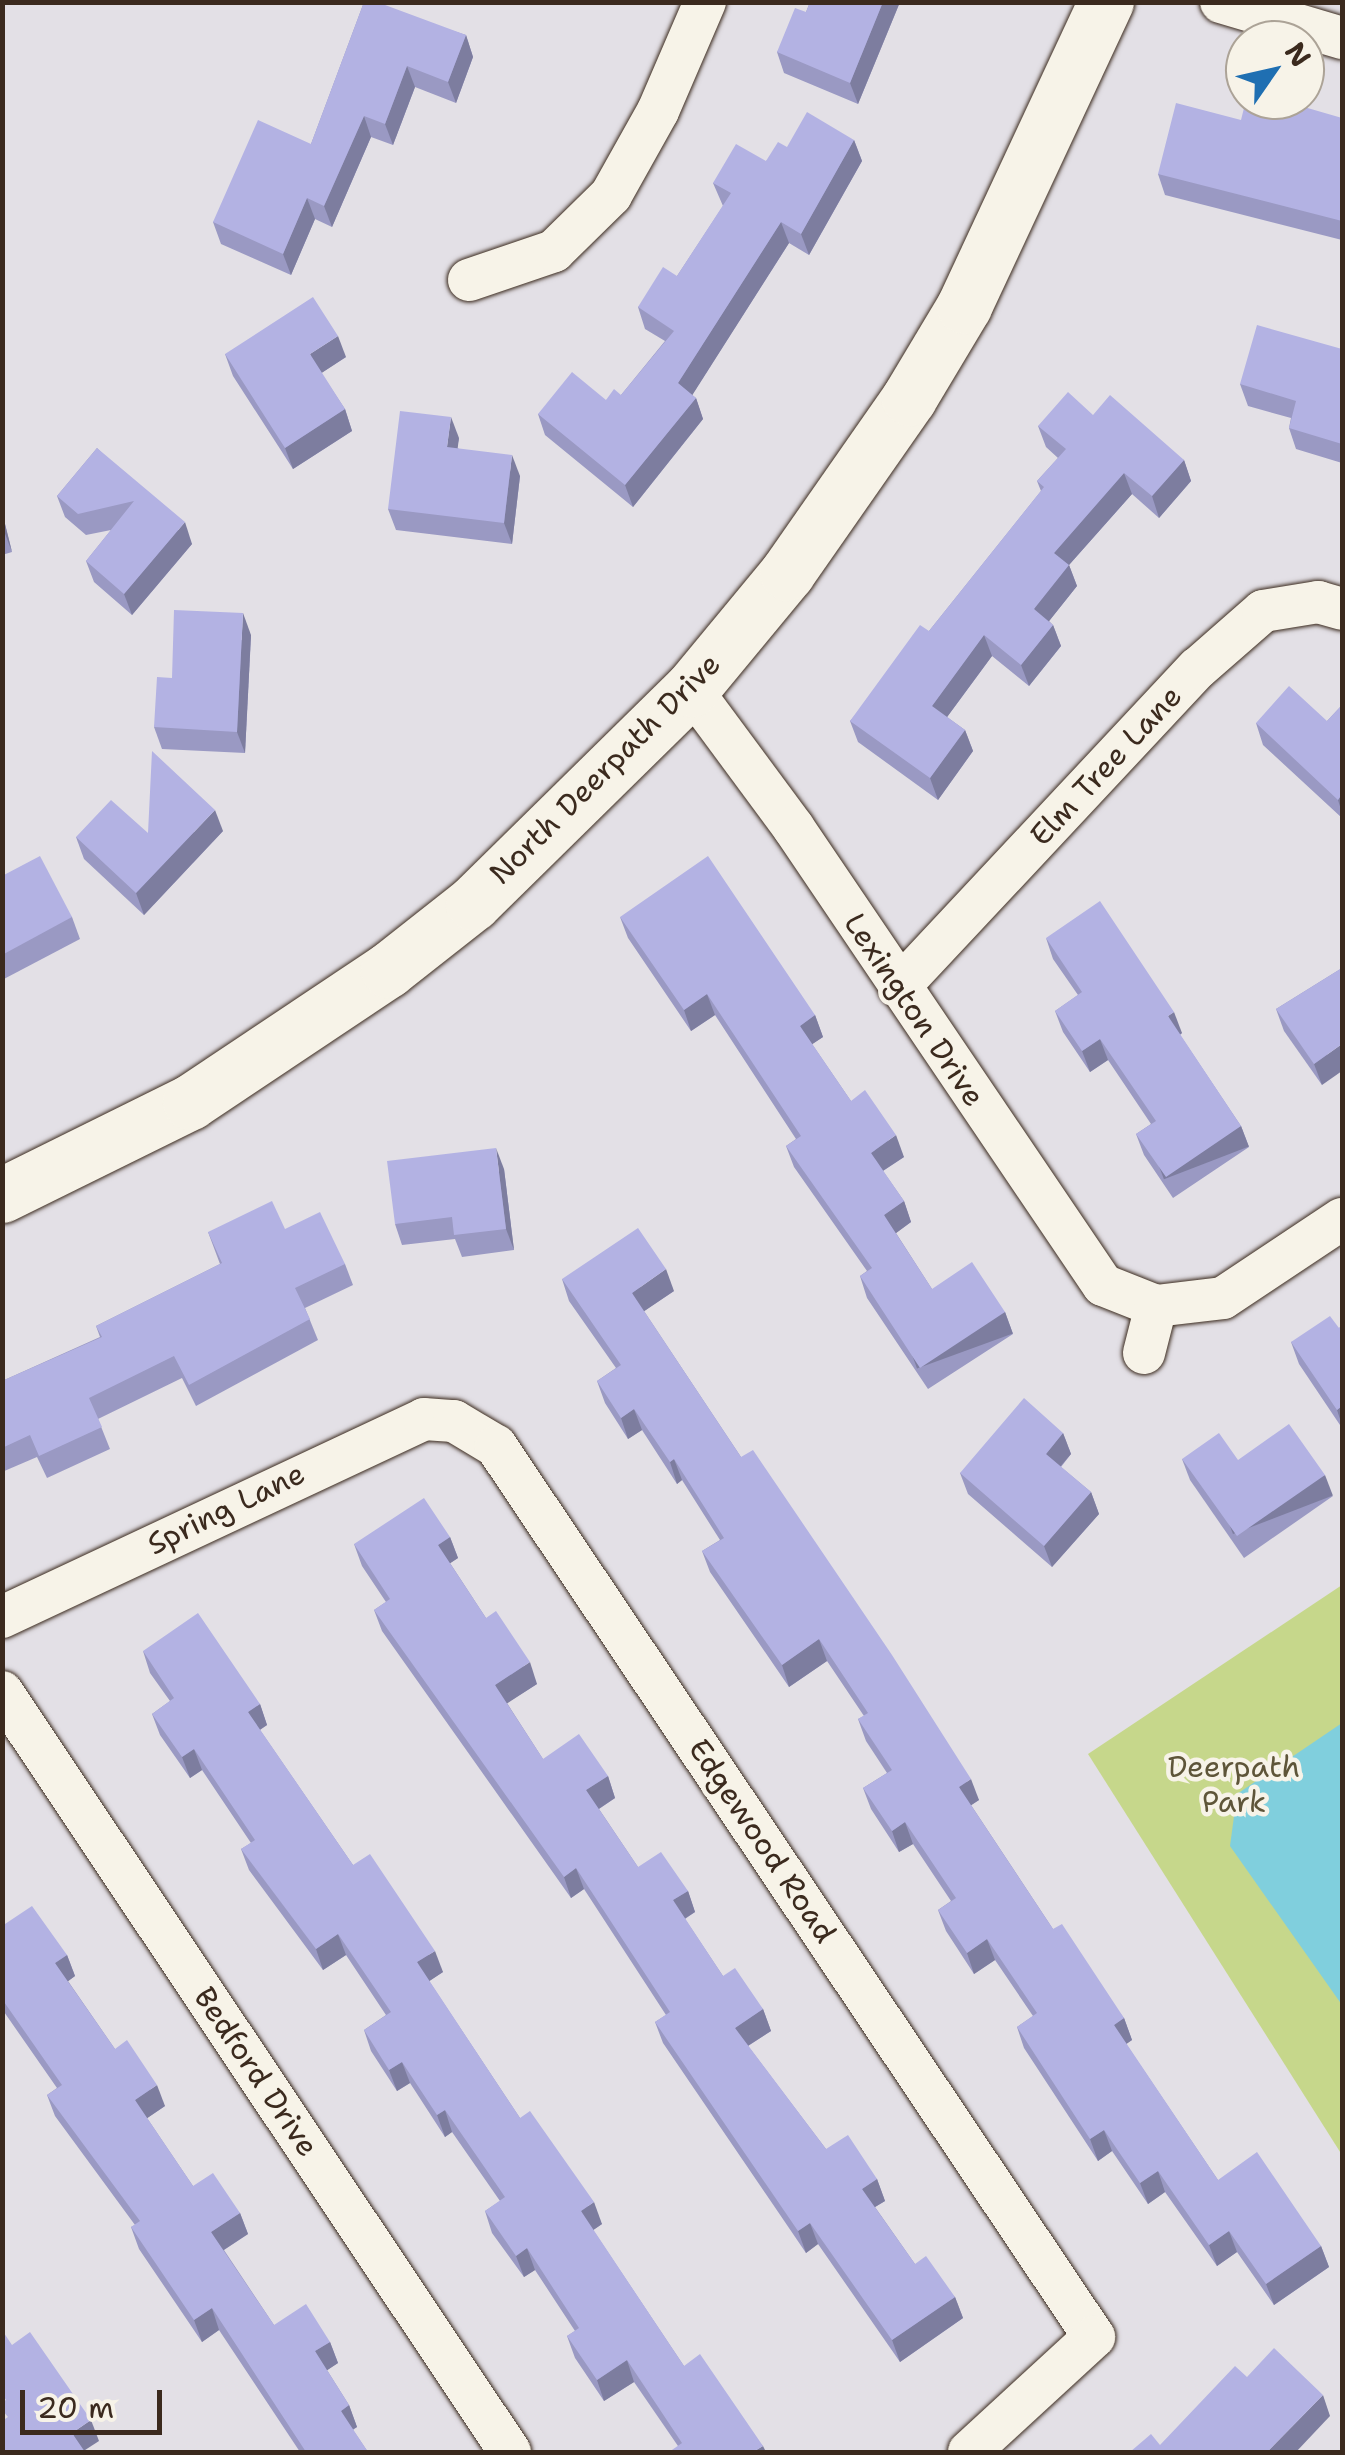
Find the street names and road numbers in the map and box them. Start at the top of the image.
street label: North Deerpath Drive [482,646,728,892]
street label: Elm Tree Lane [1023,679,1189,853]
street label: Lexington Drive [836,907,992,1113]
street label: Spring Lane [141,1455,311,1563]
street label: Edgewood Road [681,1732,843,1950]
street label: Bedford Drive [186,1981,326,2163]

